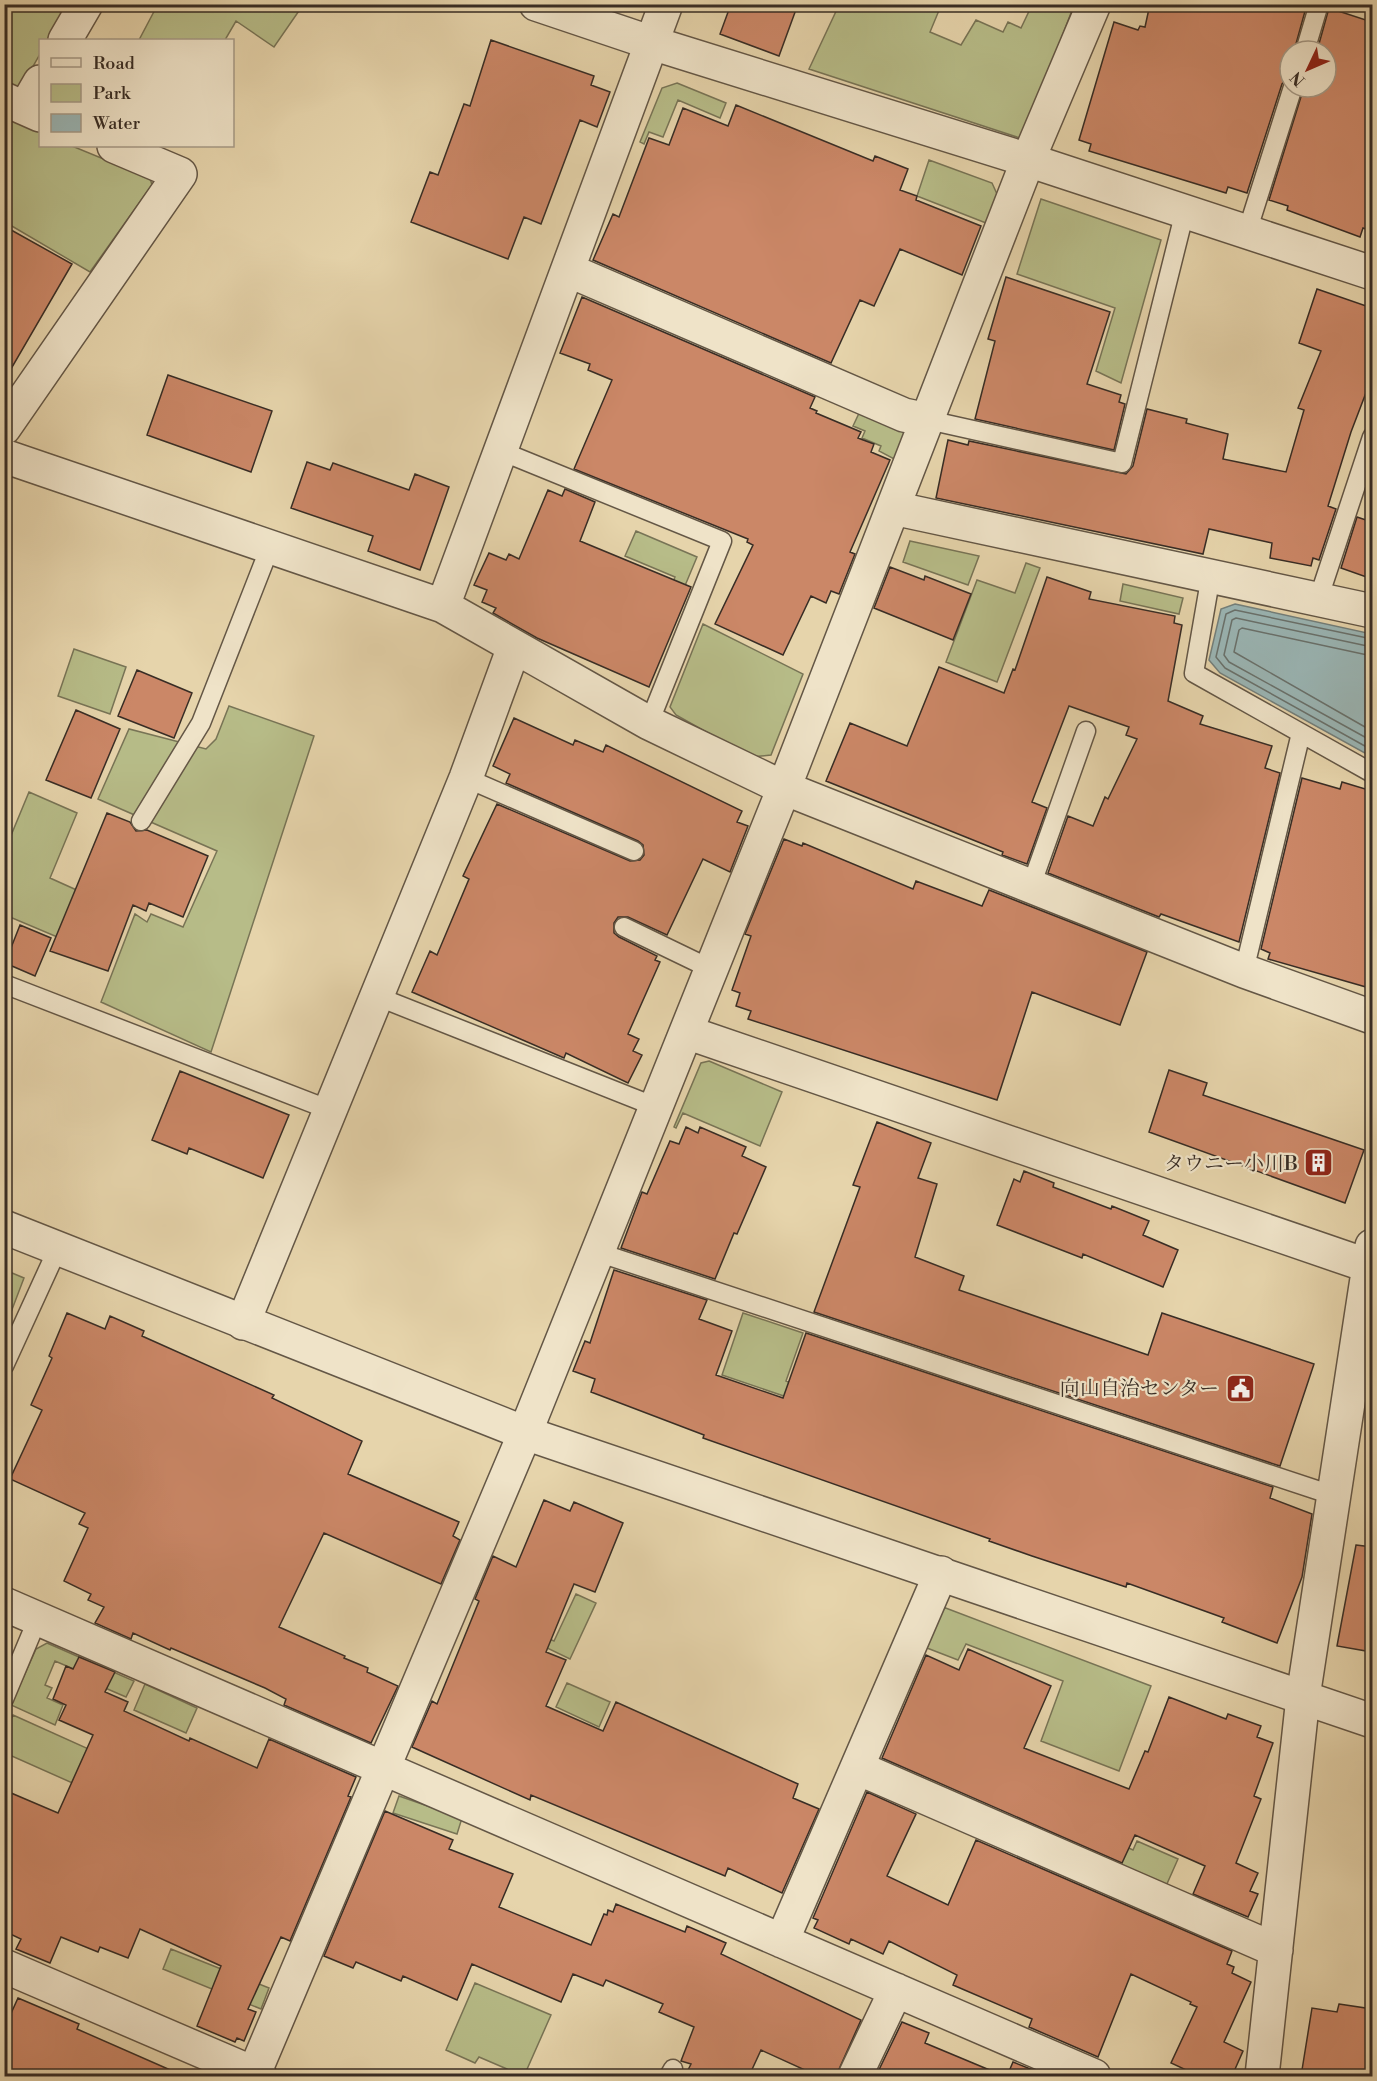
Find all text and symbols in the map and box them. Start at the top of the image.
legend [39,39,234,147]
north arrow [1278,39,1338,99]
text: Road [93,52,136,75]
text: N [1286,67,1310,90]
text: Park [93,82,132,105]
text: Water [92,112,141,135]
building icon: タウニー小川B [1303,1147,1335,1179]
place label: タウニー小川B [1164,1152,1298,1177]
public building icon: 向山自治センター [1224,1372,1256,1404]
place label: 向山自治センター [1060,1377,1219,1402]

